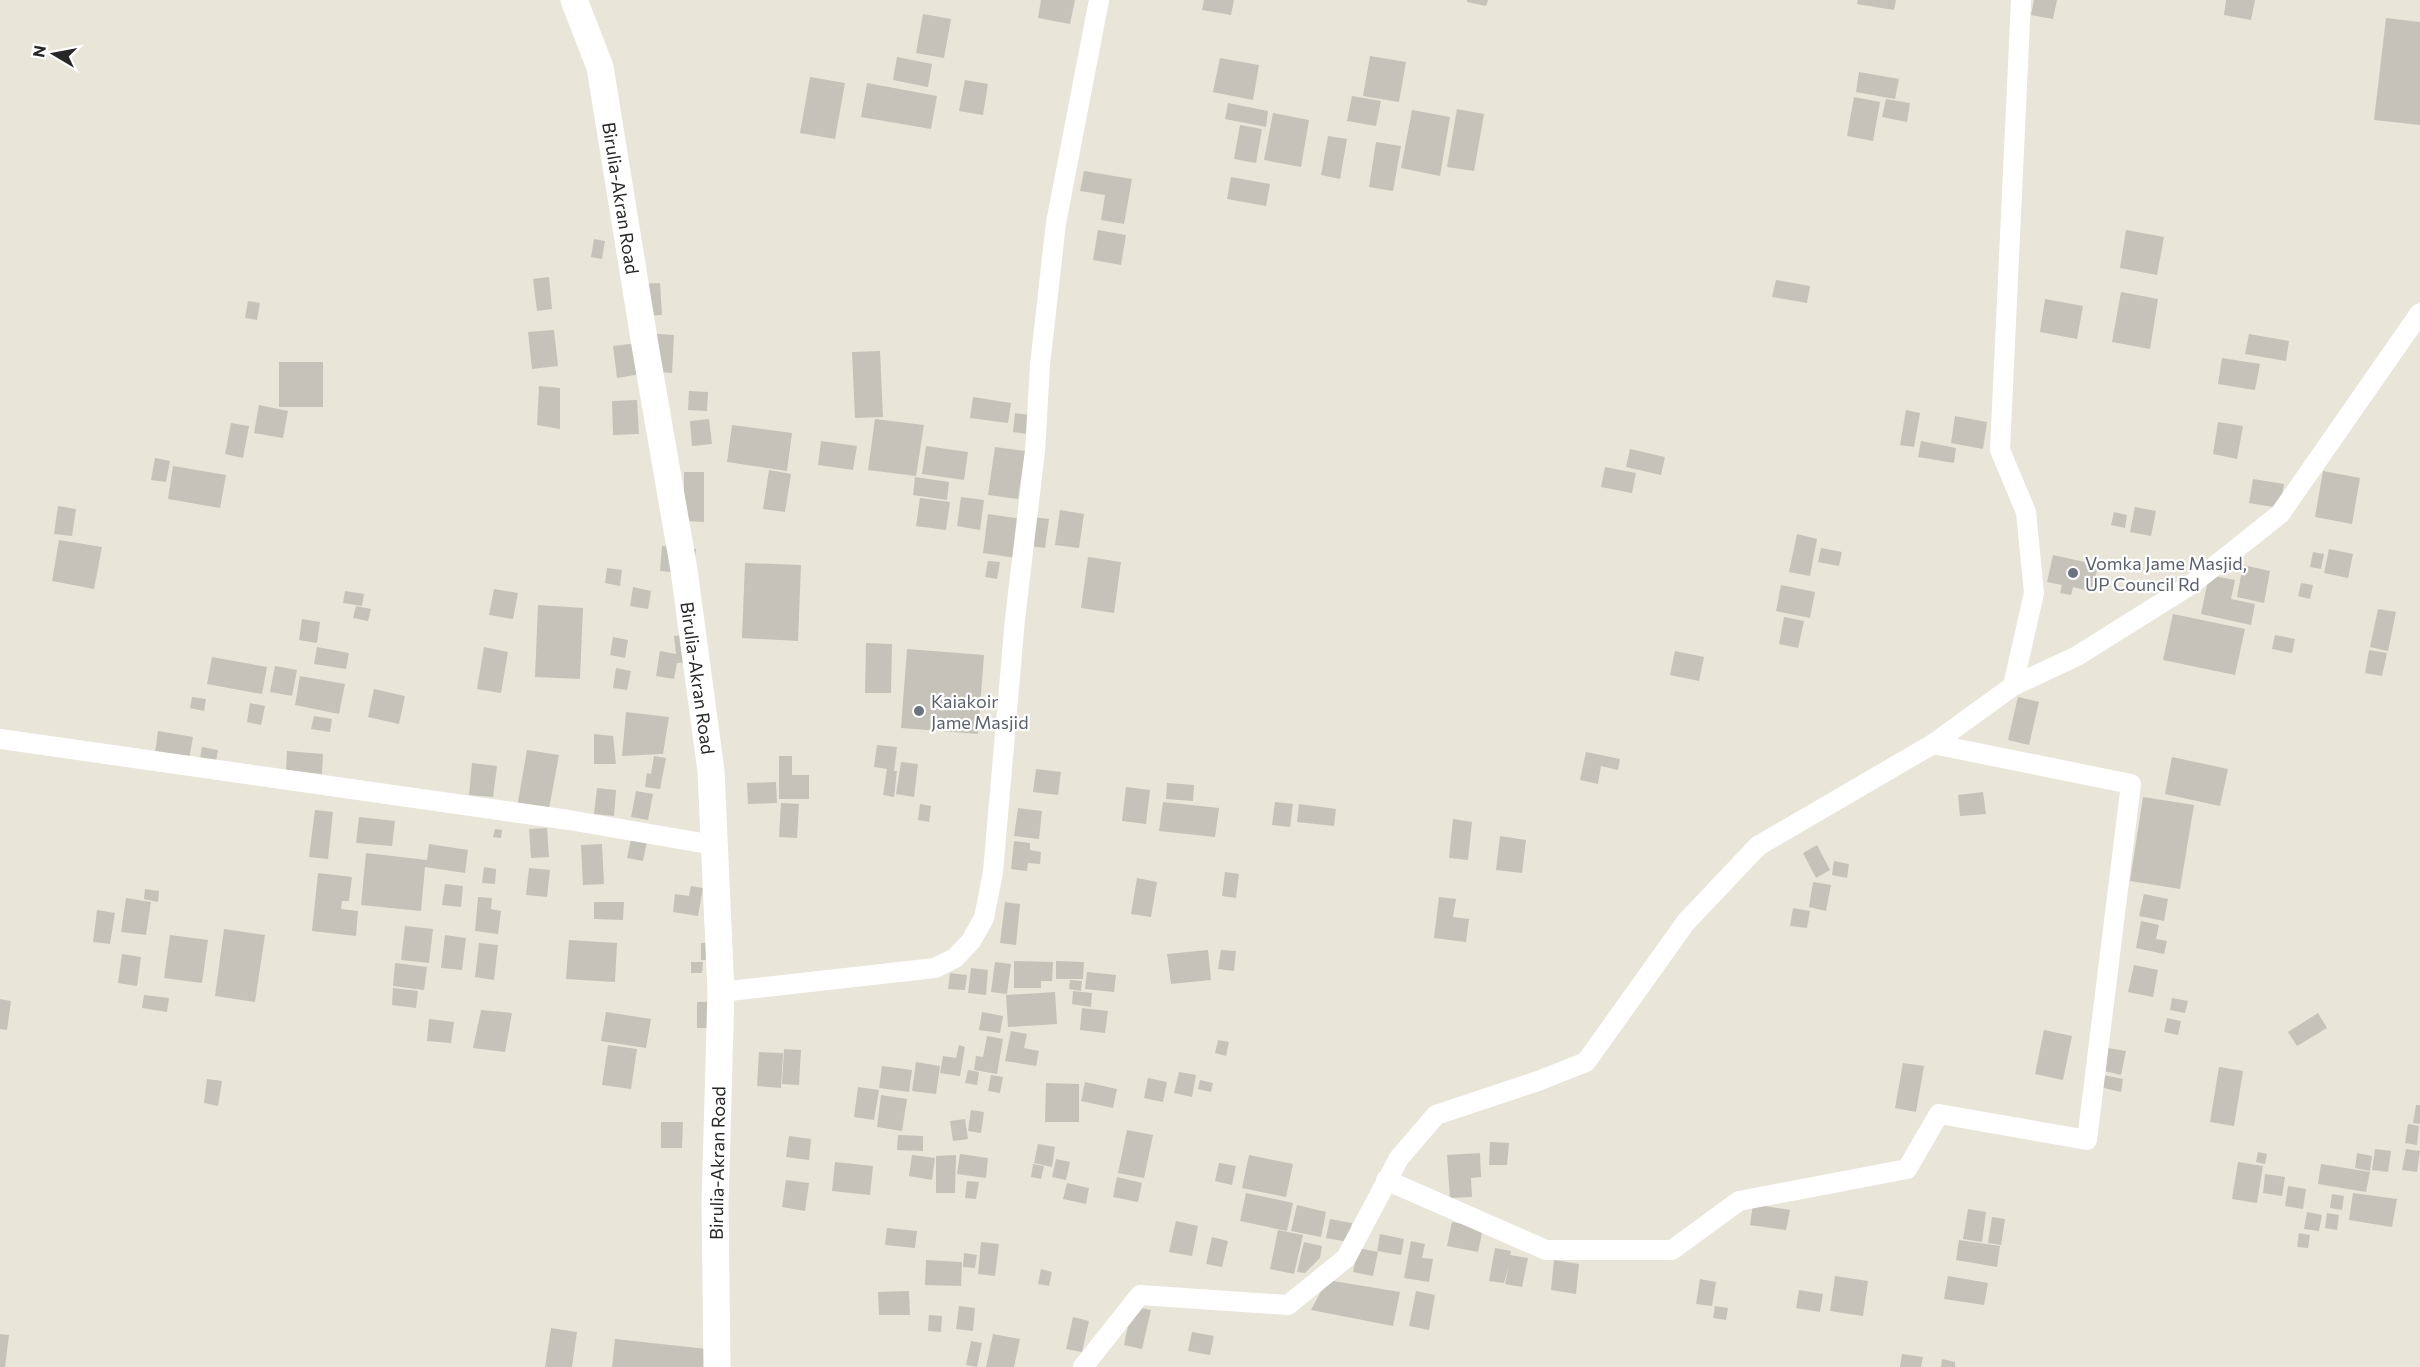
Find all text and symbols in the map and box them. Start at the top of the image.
north arrow [24,24,84,84]
text: N [28,44,49,59]
street label: Birulia-Akran Road [598,120,644,276]
place label: Vomka Jame Masjid, UP Council Rd [2085,552,2247,595]
marker: Vomka Jame Masjid, UP Council Rd [2066,566,2080,580]
street label: Birulia-Akran Road [676,600,720,756]
place label: Kaiakoir Jame Masjid [931,690,1029,733]
marker: Kaiakoir Jame Masjid [912,704,926,718]
street label: Birulia-Akran Road [705,1086,729,1240]

